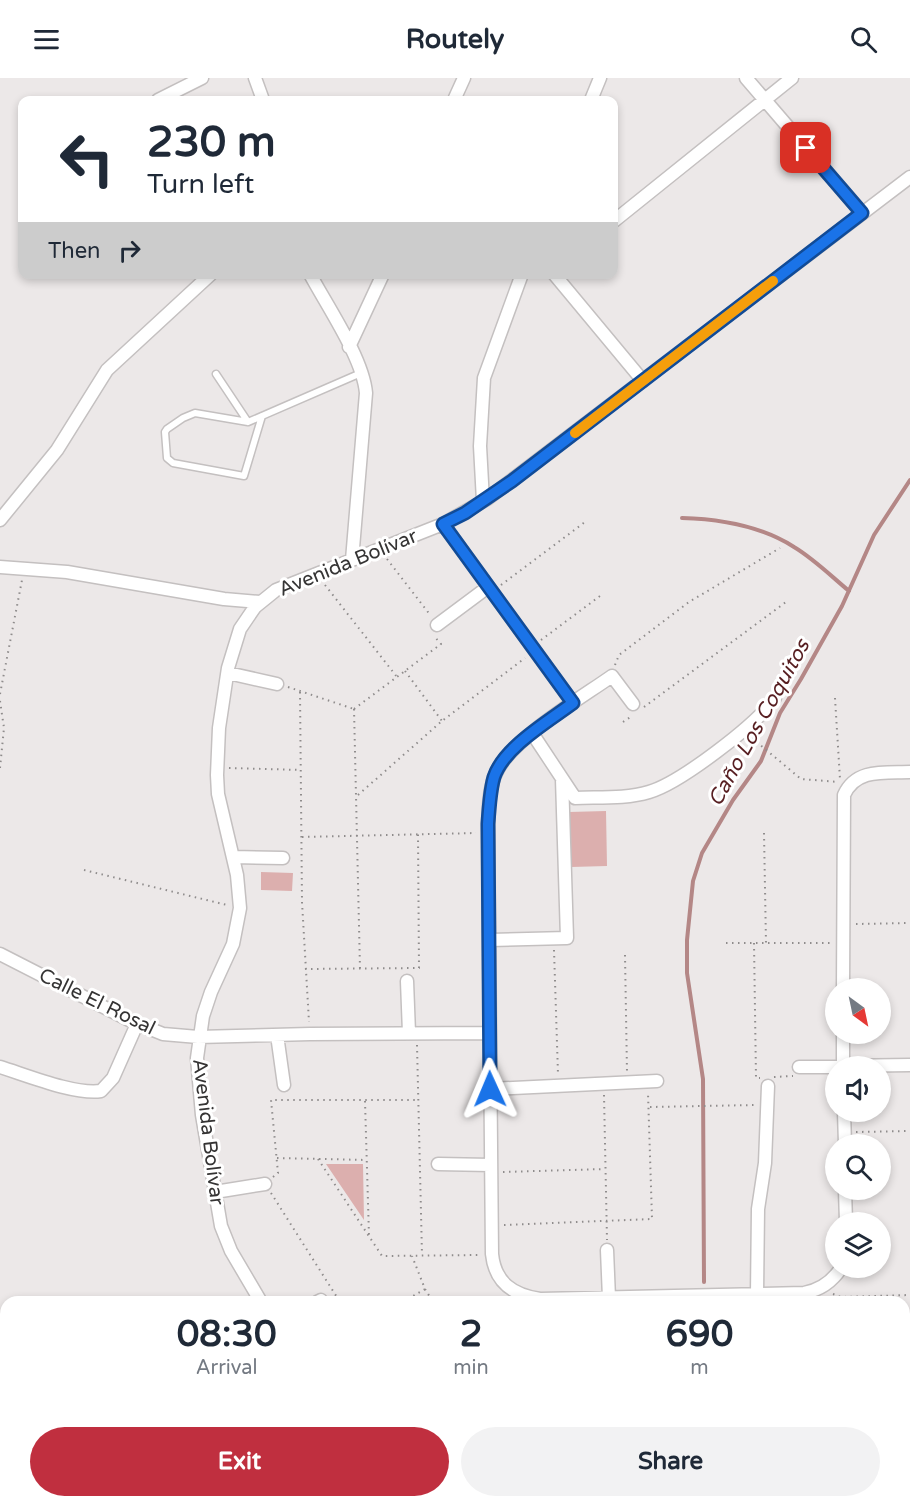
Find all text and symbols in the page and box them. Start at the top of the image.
icon: menu [30,23,63,56]
text: Routely [406,23,504,56]
icon: search [847,23,880,56]
text: 230 m [147,117,276,168]
icon: left [48,120,126,198]
pin [780,122,831,173]
icon: arrive [789,131,822,164]
text: Turn left [147,168,254,201]
icon: right [113,234,146,267]
text: Then [48,238,101,264]
street label: Avenida Bolívar [275,524,421,602]
water label: Caño Los Coquitos [703,634,816,811]
street label: Calle El Rosal [35,963,159,1041]
north arrow [825,978,891,1044]
map controls [825,978,891,1278]
button: sound [825,1056,891,1122]
street label: Avenida Bolívar [187,1057,229,1207]
position arrow [458,1057,522,1121]
button: search [825,1134,891,1200]
button: layers [825,1212,891,1278]
text: 08:30 [177,1313,277,1356]
text: 2 [460,1313,482,1356]
text: 690 [665,1313,733,1356]
text: Arrival [196,1356,258,1380]
text: min [453,1356,489,1380]
text: m [690,1356,709,1380]
button: Exit [30,1427,449,1496]
button: Share [461,1427,880,1496]

